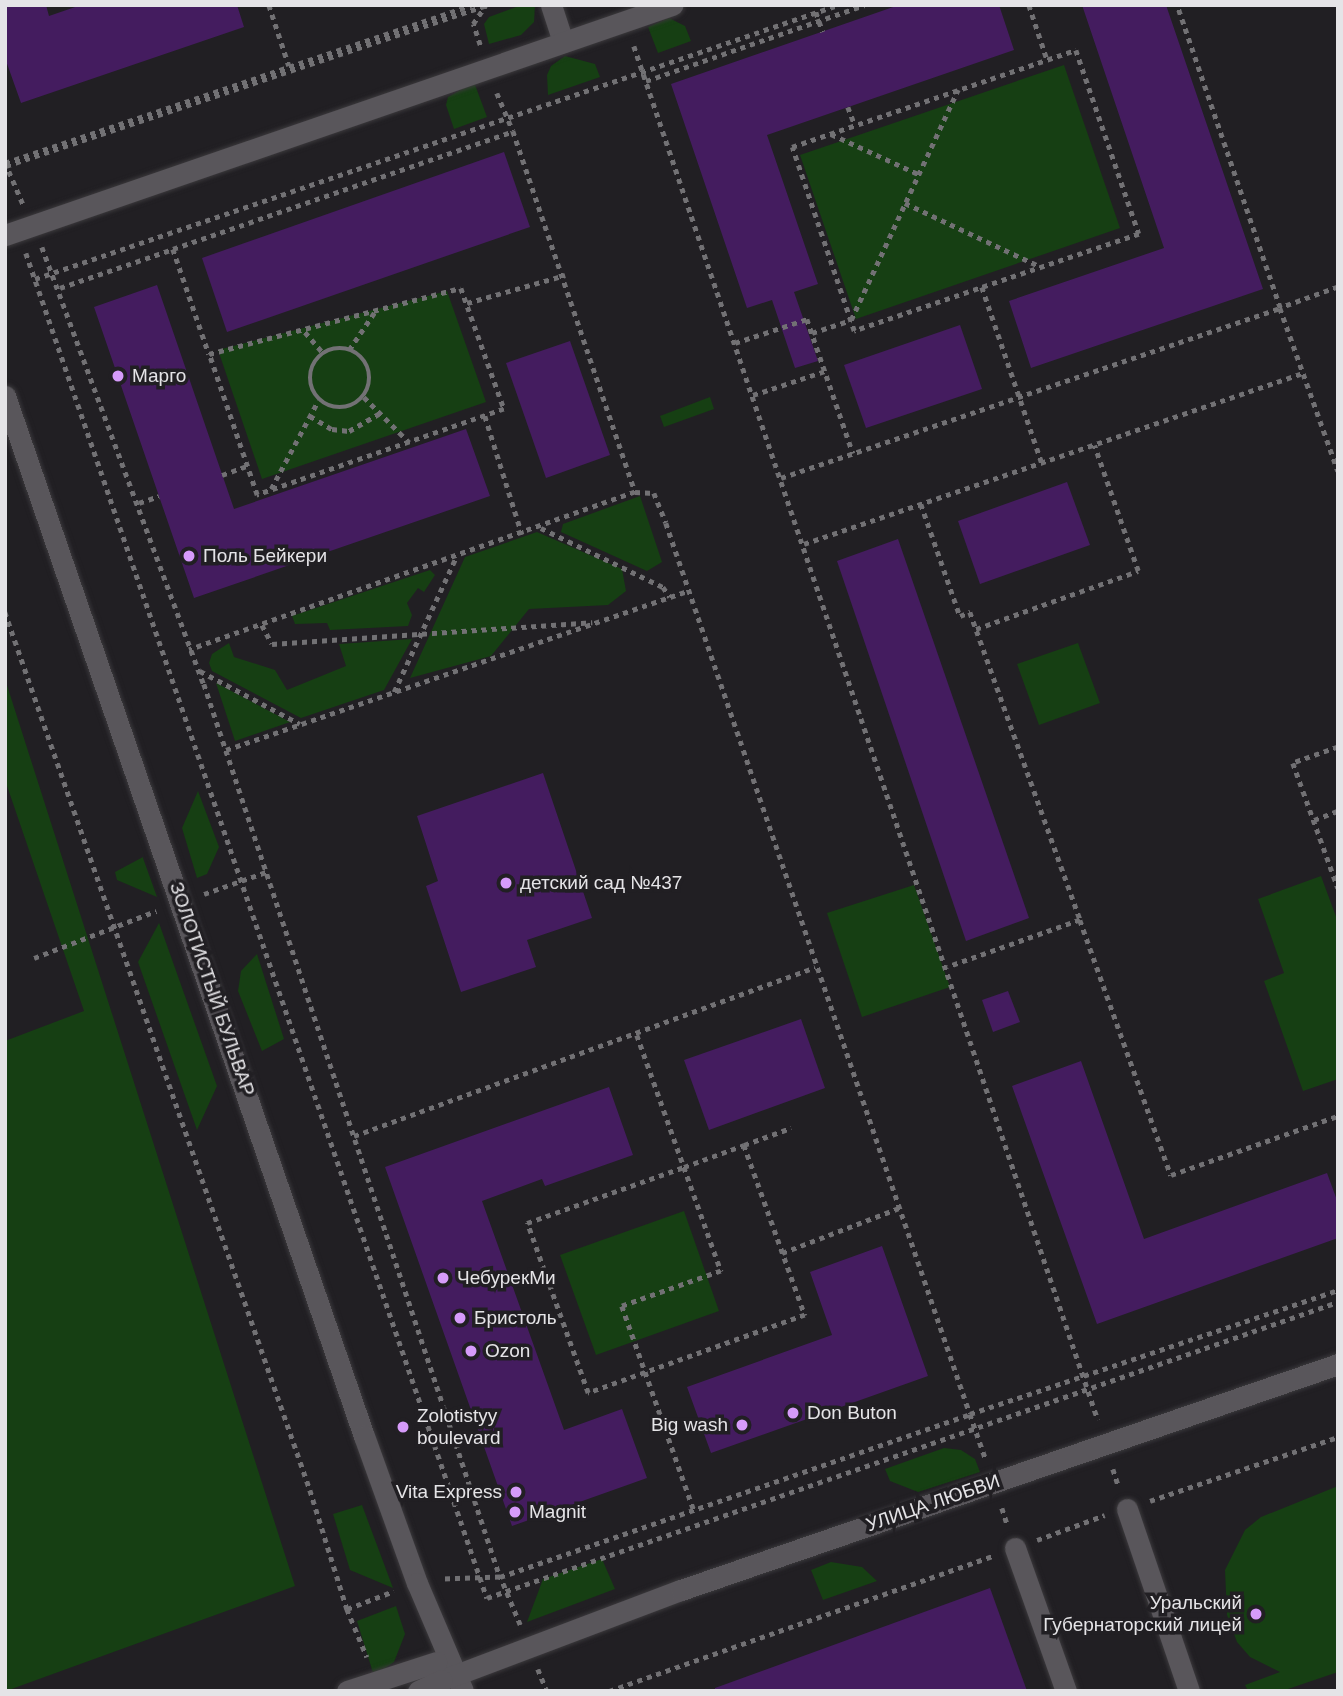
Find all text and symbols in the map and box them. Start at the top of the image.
place label: Марго [132,365,186,387]
marker: Марго [110,368,126,384]
place label: Поль Бейкери [203,545,327,567]
marker: Поль Бейкери [181,548,197,564]
place label: детский сад №437 [520,872,682,894]
marker: детский сад №437 [498,875,514,891]
street label: ЗОЛОТИСТЫЙ БУЛЬВАР [165,879,259,1099]
place label: ЧебурекМи [457,1267,556,1289]
marker: ЧебурекМи [435,1270,451,1286]
place label: Бристоль [474,1307,557,1329]
marker: Бристоль [452,1310,468,1326]
place label: Ozon [485,1340,530,1362]
marker: Ozon [463,1343,479,1359]
place label: Don Buton [807,1402,897,1424]
place label: Zolotistyy boulevard [417,1405,500,1449]
marker: Don Buton [785,1405,801,1421]
place label: Big wash [651,1414,728,1436]
marker: Big wash [734,1417,750,1433]
marker: Zolotistyy boulevard [395,1419,411,1435]
street label: УЛИЦА ЛЮБВИ [863,1469,1003,1537]
place label: Vita Express [396,1481,502,1503]
marker: Vita Express [508,1484,524,1500]
place label: Magnit [529,1501,586,1523]
marker: Magnit [507,1504,523,1520]
place label: Уральский Губернаторский лицей [1043,1592,1242,1636]
marker: Уральский Губернаторский лицей [1248,1606,1264,1622]

